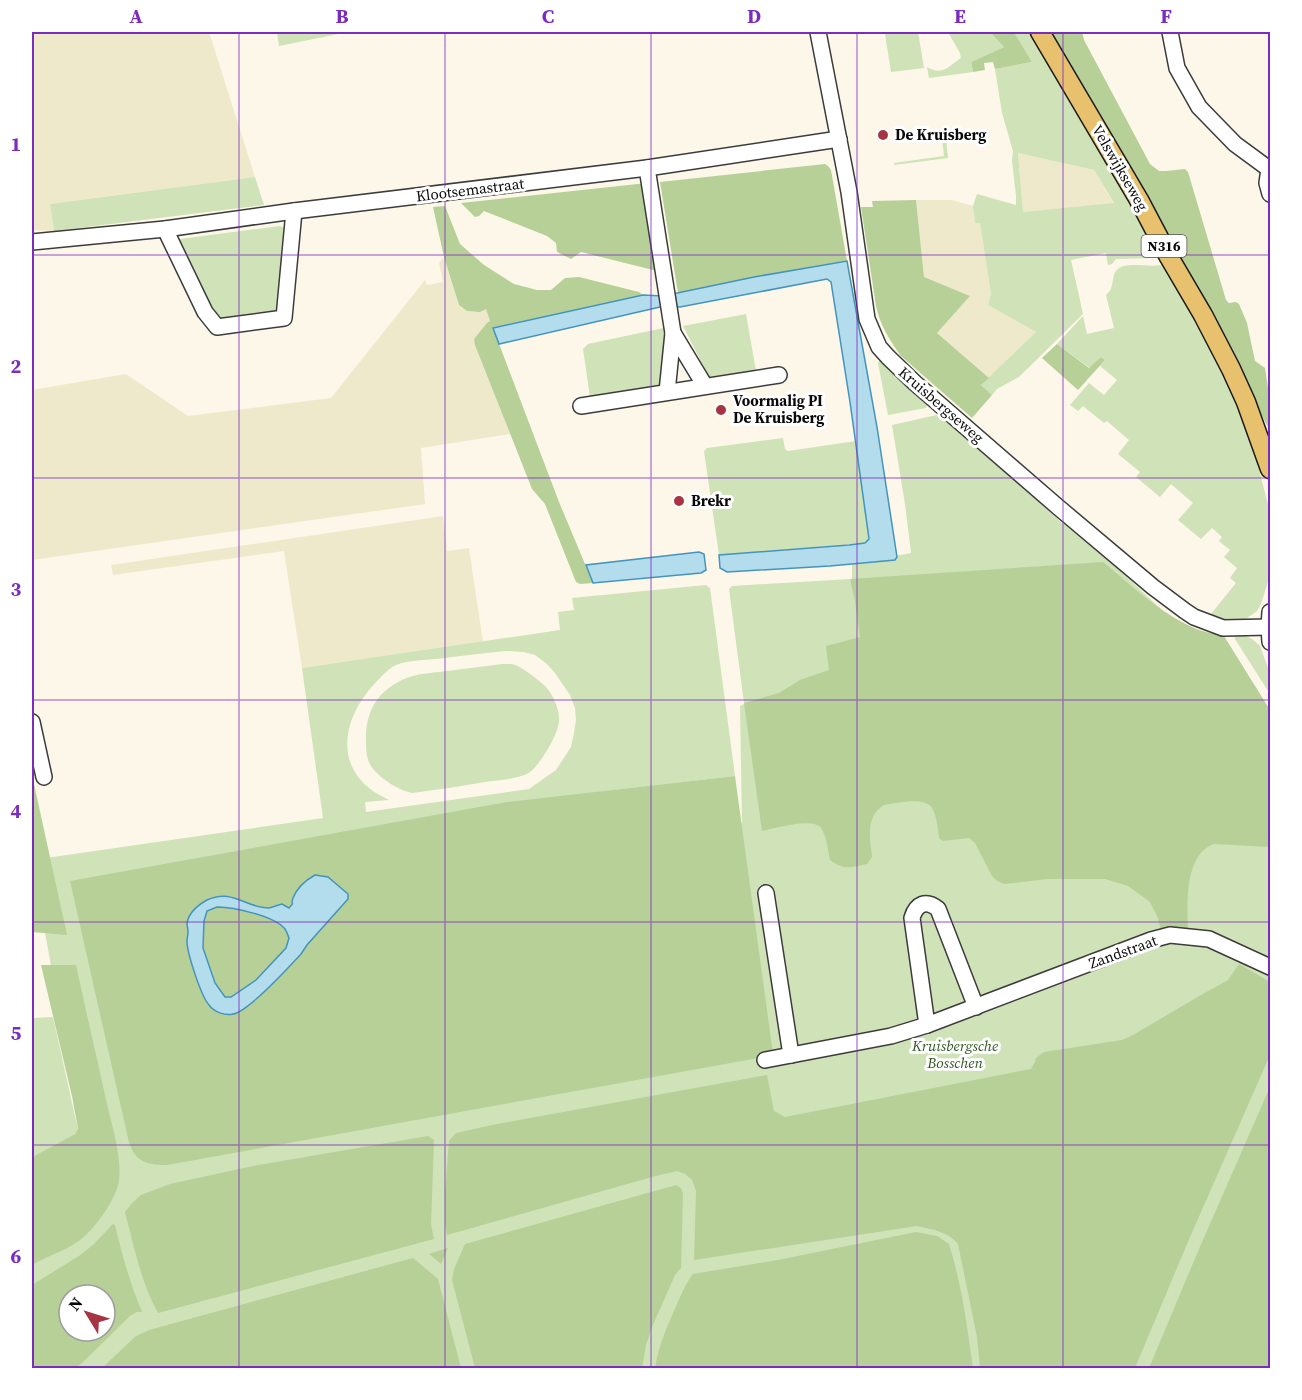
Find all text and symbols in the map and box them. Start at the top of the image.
text: A [129,2,143,30]
text: B [335,2,349,30]
text: C [542,2,554,30]
text: D [747,2,761,30]
text: E [954,2,966,30]
text: F [1160,2,1172,30]
street label: Velswijkseweg [1087,121,1154,215]
place label: De Kruisberg [895,124,986,145]
marker: De Kruisberg [876,128,890,142]
text: 1 [11,130,21,158]
street label: Klootsemastraat [415,172,525,207]
road number: N316 [1142,235,1186,257]
text: 2 [11,352,22,380]
street label: Kruisbergseweg [894,362,989,448]
place label: Voormalig PI De Kruisberg [733,390,824,428]
marker: Voormalig PI De Kruisberg [714,403,728,417]
place label: Brekr [691,490,731,511]
marker: Brekr [672,494,686,508]
text: 3 [11,575,22,603]
text: 4 [11,797,22,825]
street label: Zandstraat [1086,929,1160,974]
text: 5 [11,1019,22,1047]
park label: Kruisbergsche Bosschen [911,1035,998,1073]
text: 6 [11,1242,22,1270]
north arrow [57,1283,117,1343]
text: N [63,1292,88,1315]

